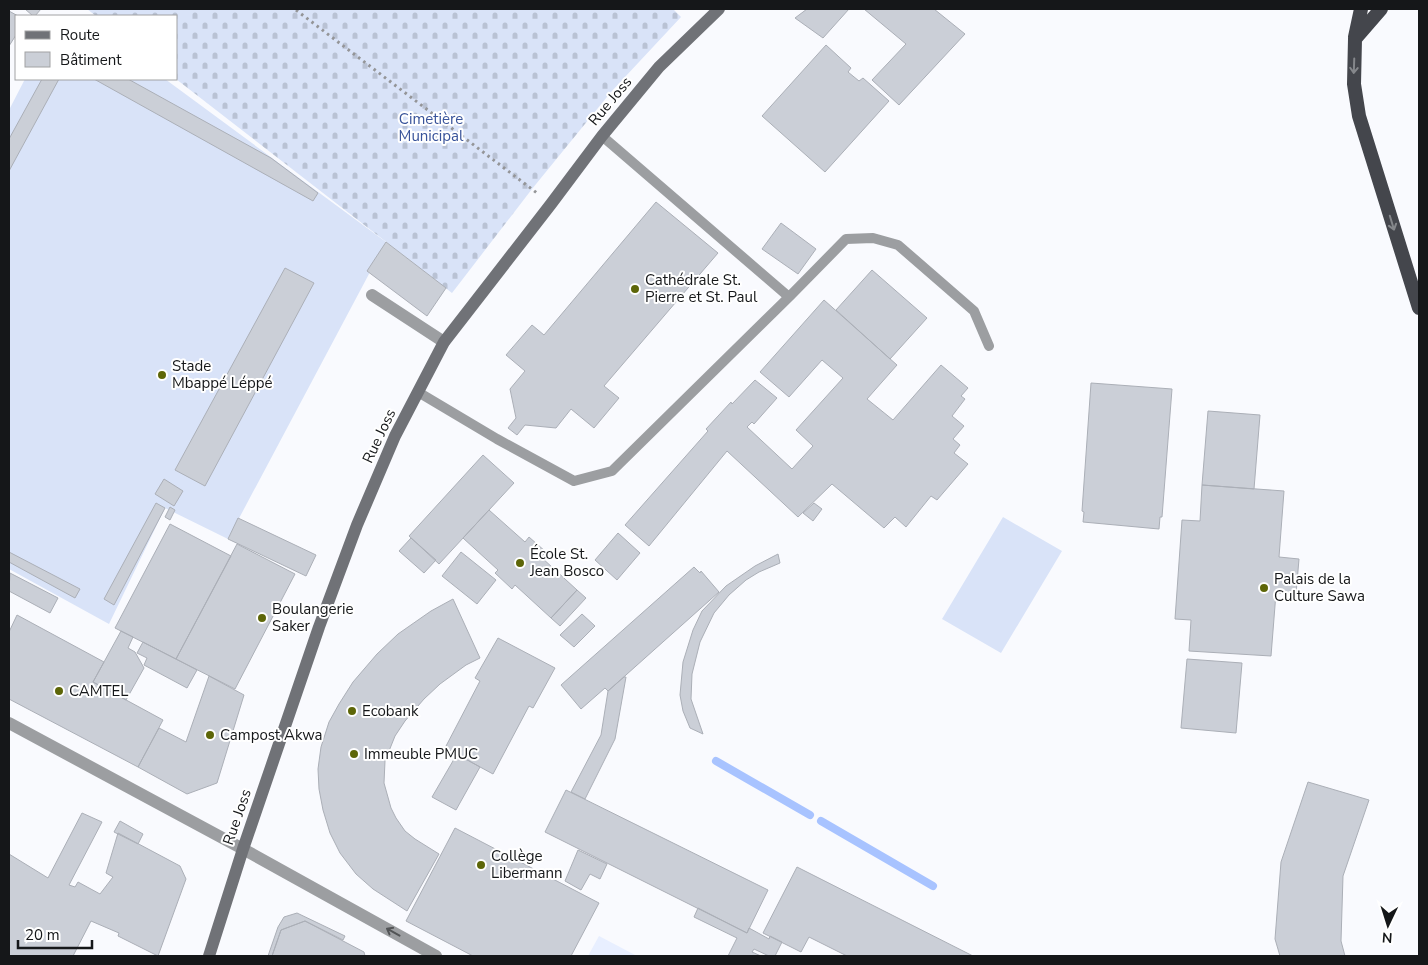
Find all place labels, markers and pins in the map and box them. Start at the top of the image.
place label: Cathédrale St. Pierre et St. Paul [645,270,758,307]
marker: Cathédrale St. Pierre et St. Paul [629,283,641,295]
place label: Stade Mbappé Léppé [172,356,272,393]
marker: Stade Mbappé Léppé [156,369,168,381]
place label: École St. Jean Bosco [529,544,604,581]
marker: École St. Jean Bosco [514,557,526,569]
place label: Palais de la Culture Sawa [1274,569,1365,606]
marker: Palais de la Culture Sawa [1258,582,1270,594]
place label: Boulangerie Saker [272,599,353,636]
marker: Boulangerie Saker [256,612,268,624]
place label: CAMTEL [69,681,129,701]
marker: CAMTEL [53,685,65,697]
place label: Ecobank [362,701,419,721]
marker: Ecobank [346,705,358,717]
place label: Campost Akwa [220,725,323,745]
marker: Campost Akwa [204,729,216,741]
place label: Immeuble PMUC [364,744,478,764]
marker: Immeuble PMUC [348,748,360,760]
place label: Collège Libermann [491,846,563,883]
marker: Collège Libermann [475,859,487,871]

